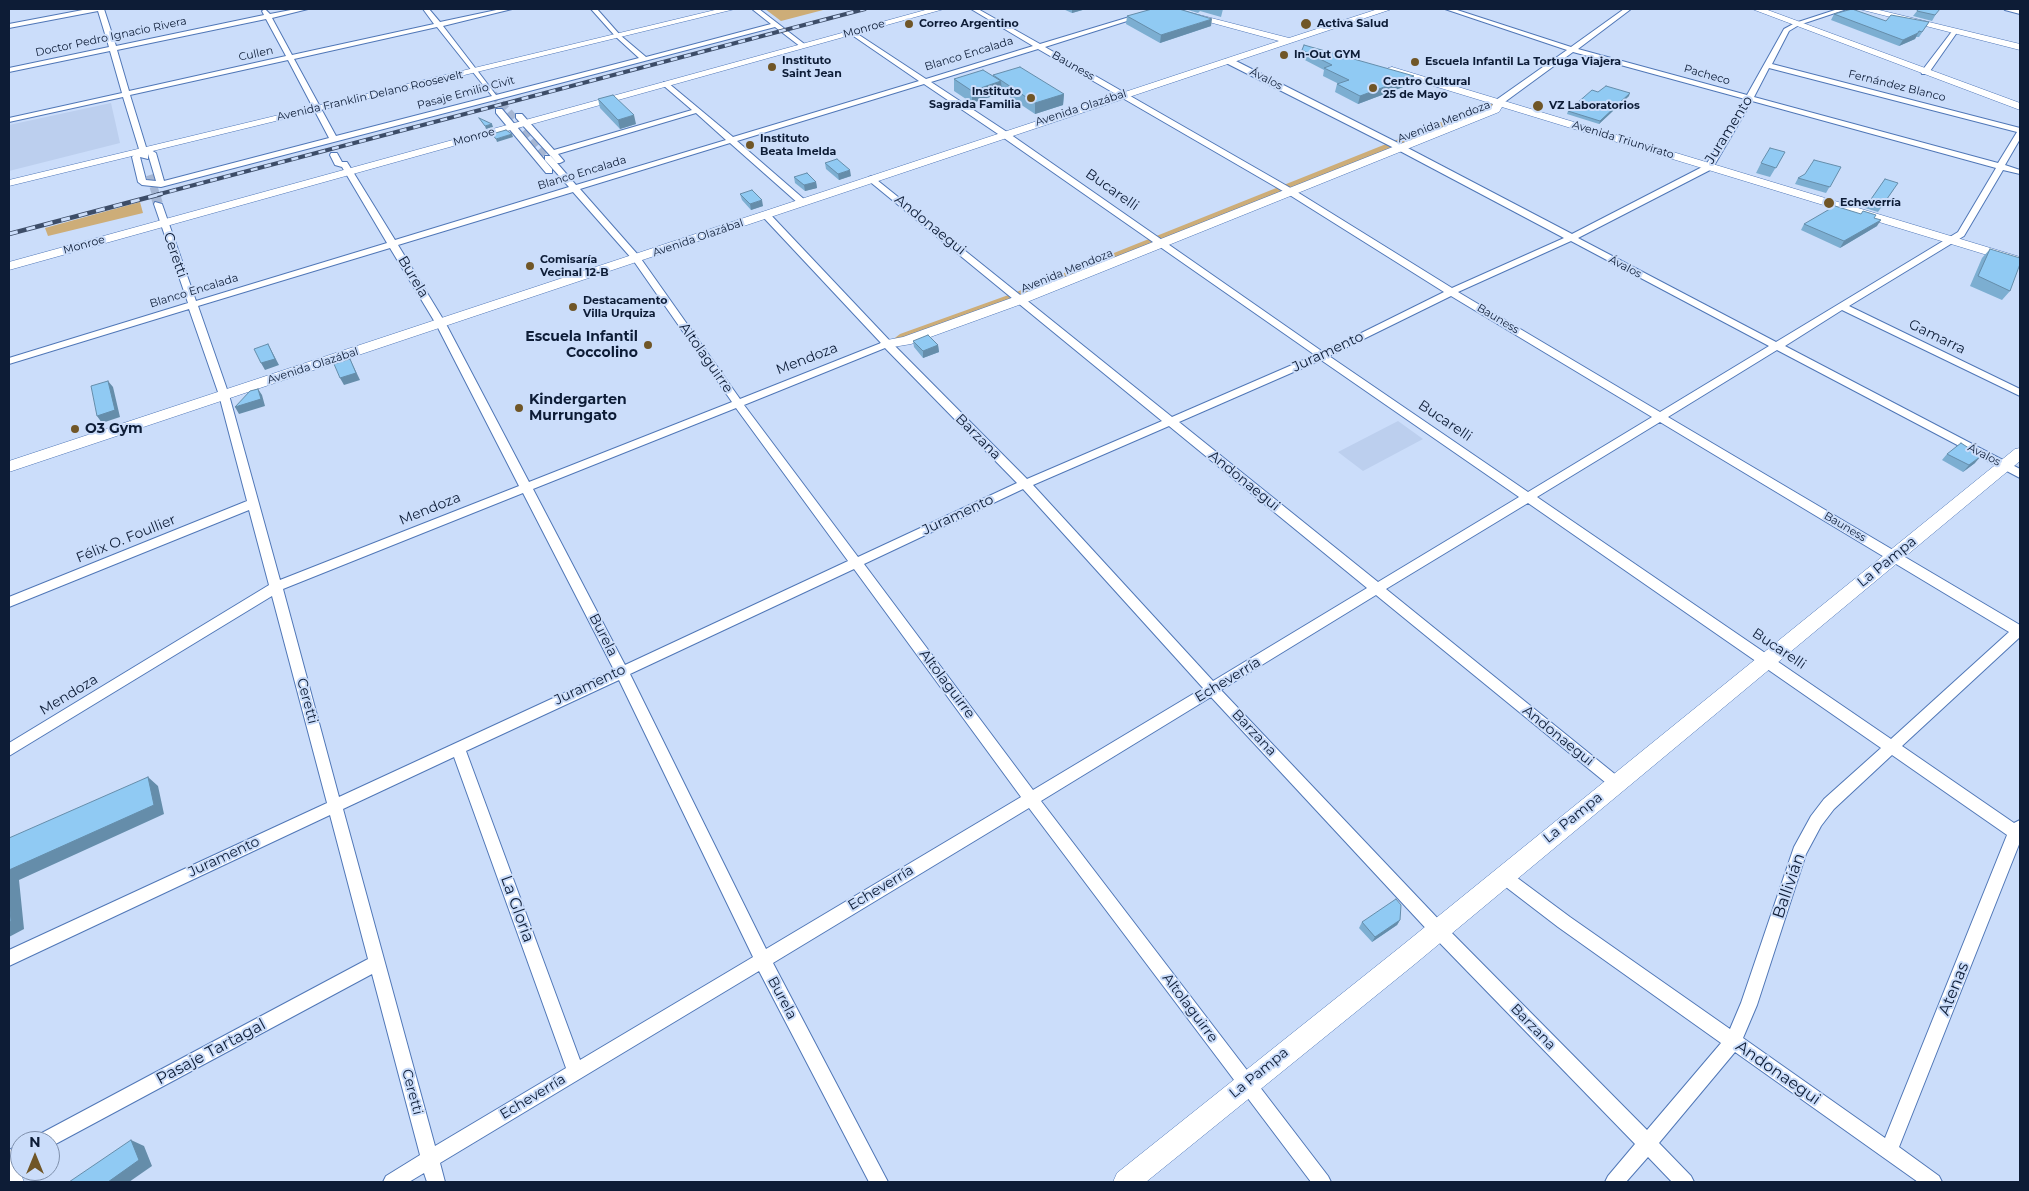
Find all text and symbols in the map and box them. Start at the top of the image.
street label: Doctor Pedro Ignacio Rivera [34,15,188,59]
street label: Monroe [842,17,886,41]
place label: Correo Argentino [919,17,1019,31]
marker: Activa Salud [1299,17,1313,31]
place label: Activa Salud [1317,17,1389,31]
marker: Correo Argentino [903,18,915,30]
street label: Blanco Encalada [923,34,1015,74]
street label: Cullen [238,44,274,64]
place label: In-Out GYM [1294,48,1361,62]
street label: Bauness [1049,49,1097,83]
marker: In-Out GYM [1278,49,1290,61]
place label: Instituto Saint Jean [782,54,842,80]
place label: Escuela Infantil La Tortuga Viajera [1425,55,1621,69]
marker: Escuela Infantil La Tortuga Viajera [1409,56,1421,68]
marker: Instituto Saint Jean [766,61,778,73]
street label: Pacheco [1682,62,1732,88]
street label: Ávalos [1247,65,1285,93]
street label: Avenida Franklin Delano Roosevelt [276,68,464,124]
street label: Fernández Blanco [1847,68,1947,104]
street label: Pasaje Emilio Civit [416,74,516,112]
place label: Centro Cultural 25 de Mayo [1383,75,1470,101]
marker: Centro Cultural 25 de Mayo [1367,82,1379,94]
place label: Instituto Sagrada Familia [929,85,1021,111]
street label: Avenida Olazábal [1034,87,1128,129]
marker: Instituto Sagrada Familia [1025,92,1037,104]
street label: Juramento [1702,93,1756,167]
street label: Avenida Mendoza [1396,98,1492,146]
marker: VZ Laboratorios [1531,99,1545,113]
place label: VZ Laboratorios [1549,99,1640,113]
street label: Avenida Triunvirato [1570,118,1676,162]
street label: Monroe [452,125,496,149]
place label: Instituto Beata Imelda [760,132,836,158]
marker: Instituto Beata Imelda [744,139,756,151]
street label: Blanco Encalada [536,153,628,193]
street label: Bucarelli [1082,166,1142,214]
street label: Andonaegui [891,191,969,259]
marker: Echeverría [1822,196,1836,210]
place label: Echeverría [1840,196,1901,210]
street label: Avenida Olazábal [651,216,745,260]
street label: Ceretti [159,230,191,280]
street label: Monroe [62,233,106,257]
street label: Avenida Mendoza [1019,246,1115,296]
street label: Burela [394,253,432,301]
place label: Comisaría Vecinal 12-B [540,253,609,279]
street label: Ávalos [1606,253,1644,281]
marker: Comisaría Vecinal 12-B [524,260,536,272]
street label: Blanco Encalada [148,271,240,311]
place label: Destacamento Villa Urquiza [583,294,668,320]
marker: Destacamento Villa Urquiza [567,301,579,313]
street label: Bauness [1474,301,1522,337]
street label: Gamarra [1906,316,1968,358]
street label: Altolaguirre [676,320,736,396]
street label: Juramento [1290,328,1366,376]
place label: Escuela Infantil Coccolino [525,329,638,362]
marker: Escuela Infantil Coccolino [642,339,654,351]
street label: Mendoza [774,340,840,378]
street label: Avenida Olazábal [266,345,360,387]
place label: Kindergarten Murrungato [529,392,627,424]
street label: Bucarelli [1415,397,1475,445]
marker: Kindergarten Murrungato [513,402,525,414]
street label: Barzana [952,411,1004,463]
place label: O3 Gym [85,421,143,437]
marker: O3 Gym [69,423,81,435]
street label: Ávalos [1965,441,2003,469]
street label: Andonaegui [1205,447,1283,515]
street label: Mendoza [397,489,463,529]
street label: Juramento [920,491,996,539]
street label: Bauness [1821,509,1869,545]
street label: Félix O. Foullier [74,511,178,567]
street label: La Pampa [1854,533,1920,591]
street label: Burela [585,611,621,659]
street label: Bucarelli [1749,625,1809,673]
street label: Altolaguirre [916,646,978,722]
street label: Echeverría [1192,654,1264,706]
street label: Juramento [552,661,628,709]
street label: Mendoza [37,671,101,719]
street label: Ceretti [293,676,321,726]
street label: Andonaegui [1519,702,1597,770]
street label: Barzana [1228,706,1280,760]
street label: La Pampa [1540,789,1606,847]
street label: Juramento [186,833,262,881]
street label: Ballivián [1769,851,1809,921]
street label: Echeverría [845,862,917,914]
street label: La Gloria [496,873,538,945]
street label: Atenas [1935,960,1973,1018]
street label: Altolaguirre [1159,970,1221,1046]
street label: Burela [764,974,800,1022]
street label: Barzana [1507,1000,1559,1054]
street label: Pasaje Tartagal [153,1015,269,1089]
street label: Andonaegui [1732,1037,1824,1109]
street label: La Pampa [1226,1044,1292,1102]
street label: Ceretti [398,1067,426,1117]
street label: Echeverría [497,1071,569,1123]
north arrow [10,1131,60,1181]
text: N [29,1133,41,1151]

